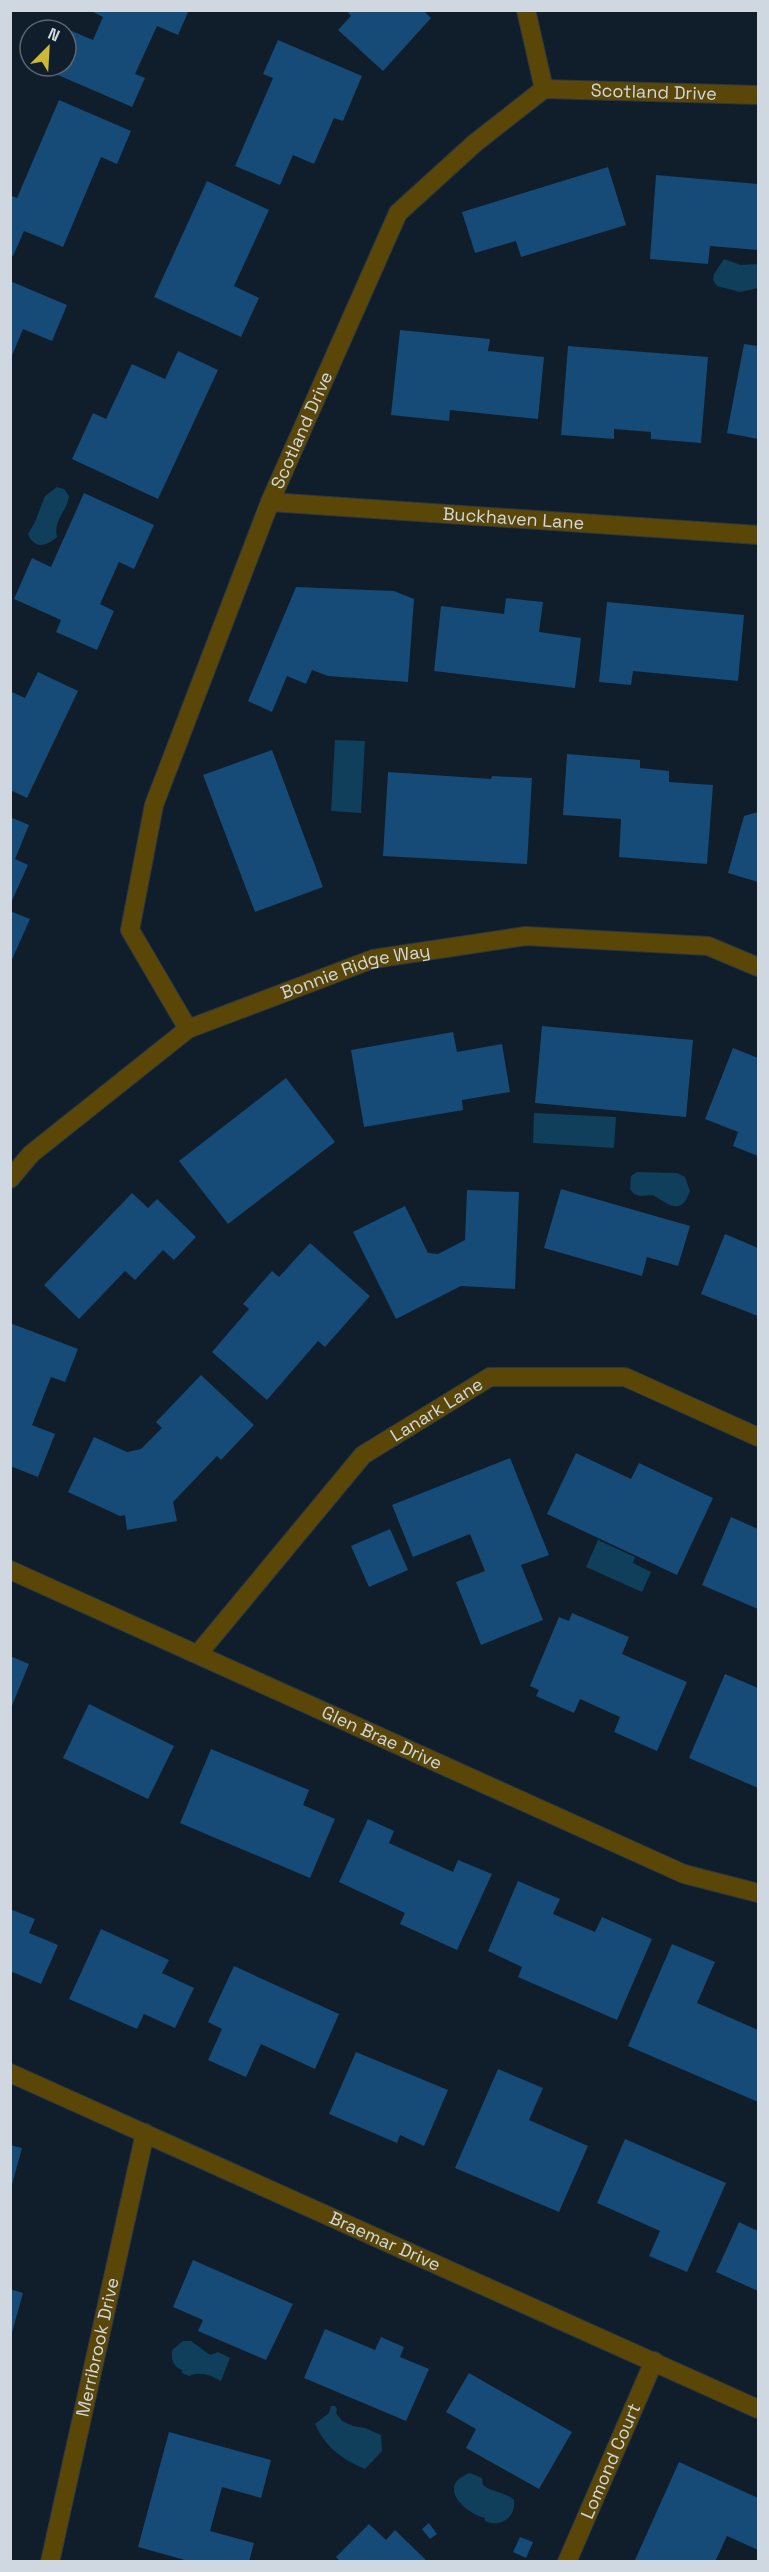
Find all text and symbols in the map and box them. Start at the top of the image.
north arrow [18,18,78,78]
text: N [45,23,63,47]
street label: Scotland Drive [590,78,717,105]
street label: Scotland Drive [265,368,337,492]
street label: Buckhaven Lane [442,502,585,534]
street label: Bonnie Ridge Way [277,939,432,1004]
street label: Lanark Lane [386,1372,487,1446]
street label: Glen Brae Drive [318,1700,446,1774]
street label: Braemar Drive [326,2206,444,2276]
street label: Merribrook Drive [70,2275,124,2419]
street label: Lomond Court [575,2400,645,2522]

